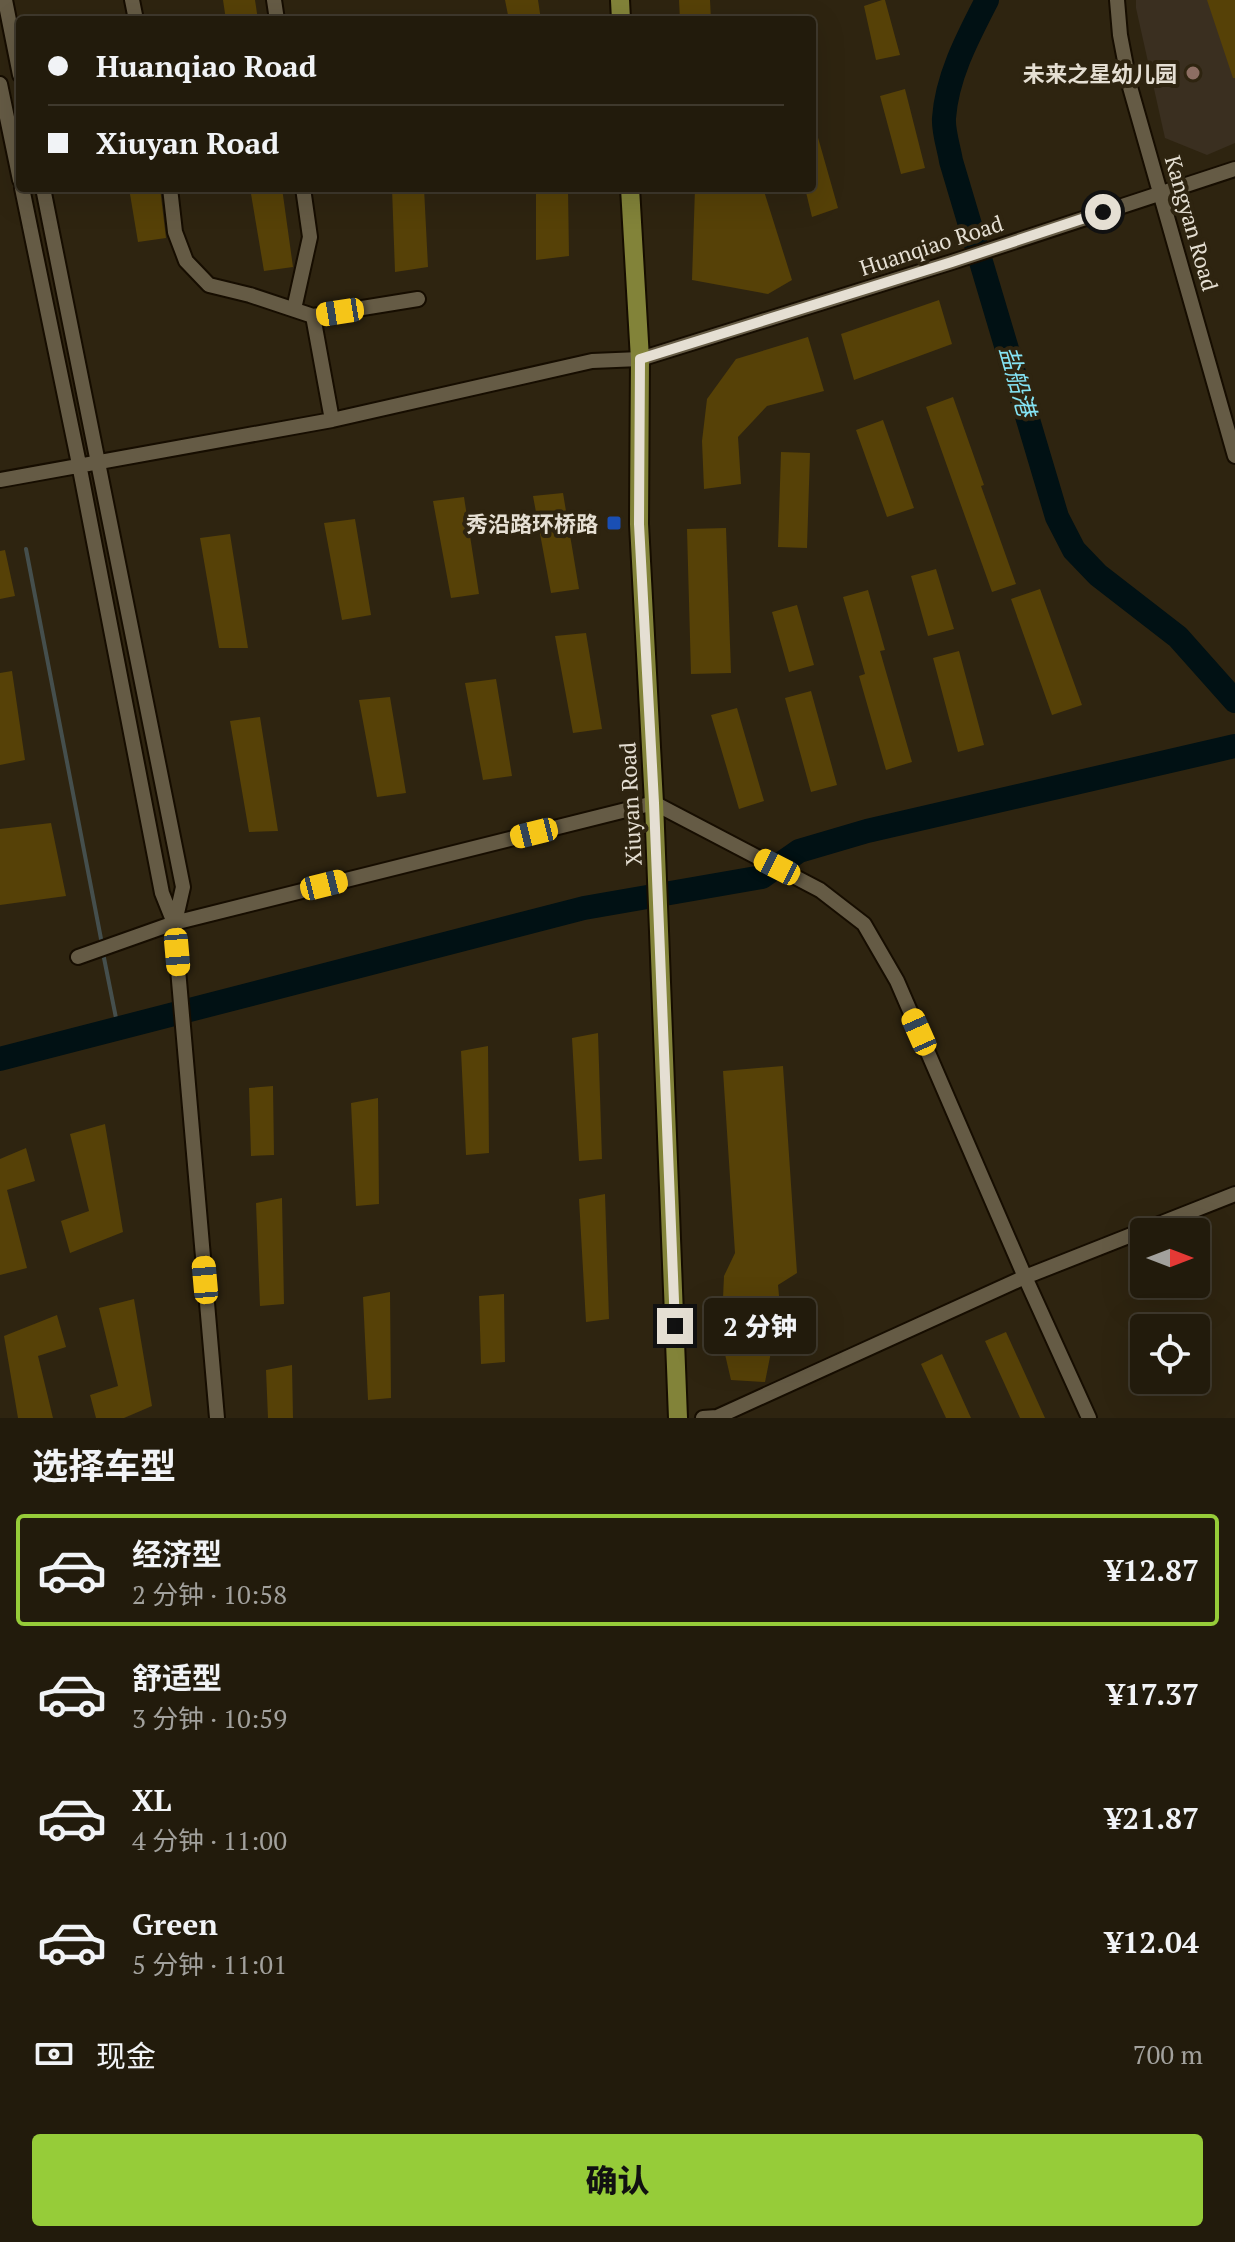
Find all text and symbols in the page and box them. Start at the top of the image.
text: Huanqiao Road [96,46,317,86]
place label: 未来之星幼儿园 [1023,59,1177,88]
marker: 未来之星幼儿园 [1184,64,1202,82]
text: Xiuyan Road [96,123,279,163]
street label: Kangyan Road [1159,152,1225,294]
route start [1085,194,1121,230]
street label: Huanqiao Road [856,208,1006,282]
car [314,296,366,328]
water label: 盐船港 [993,342,1044,423]
place label: 秀沿路环桥路 [466,509,598,538]
marker: 秀沿路环桥路 [605,514,623,532]
street label: Xiuyan Road [612,741,648,867]
car [508,816,560,850]
car [750,845,804,889]
car [298,868,350,902]
car [163,927,191,977]
car [898,1005,940,1059]
north arrow [1130,1218,1210,1298]
map controls [1130,1218,1210,1394]
car [191,1255,219,1305]
callout: 2 分钟 [703,1298,815,1354]
route end [657,1308,693,1344]
text: 2 分钟 [723,1309,797,1343]
button: locate [1130,1314,1210,1394]
text: 选择车型 [32,1442,176,1489]
icon: car [36,1534,108,1606]
text: 经济型 [132,1534,222,1574]
text: ¥12.87 [1105,1550,1199,1590]
text: 2 分钟 · 10:58 [132,1577,287,1611]
icon: car [36,1658,108,1730]
text: 舒适型 [132,1658,222,1698]
text: ¥17.37 [1107,1674,1199,1714]
text: 3 分钟 · 10:59 [132,1701,287,1735]
text: XL [132,1780,171,1820]
icon: car [36,1782,108,1854]
text: ¥21.87 [1105,1798,1199,1838]
text: 4 分钟 · 11:00 [132,1823,287,1857]
text: Green [132,1904,218,1944]
icon: car [36,1906,108,1978]
text: ¥12.04 [1105,1922,1199,1962]
text: 5 分钟 · 11:01 [132,1947,287,1981]
icon: cash [32,2032,76,2076]
text: 现金 [96,2036,156,2076]
text: 700 m [1133,2037,1203,2071]
button: 确认 [32,2134,1203,2226]

